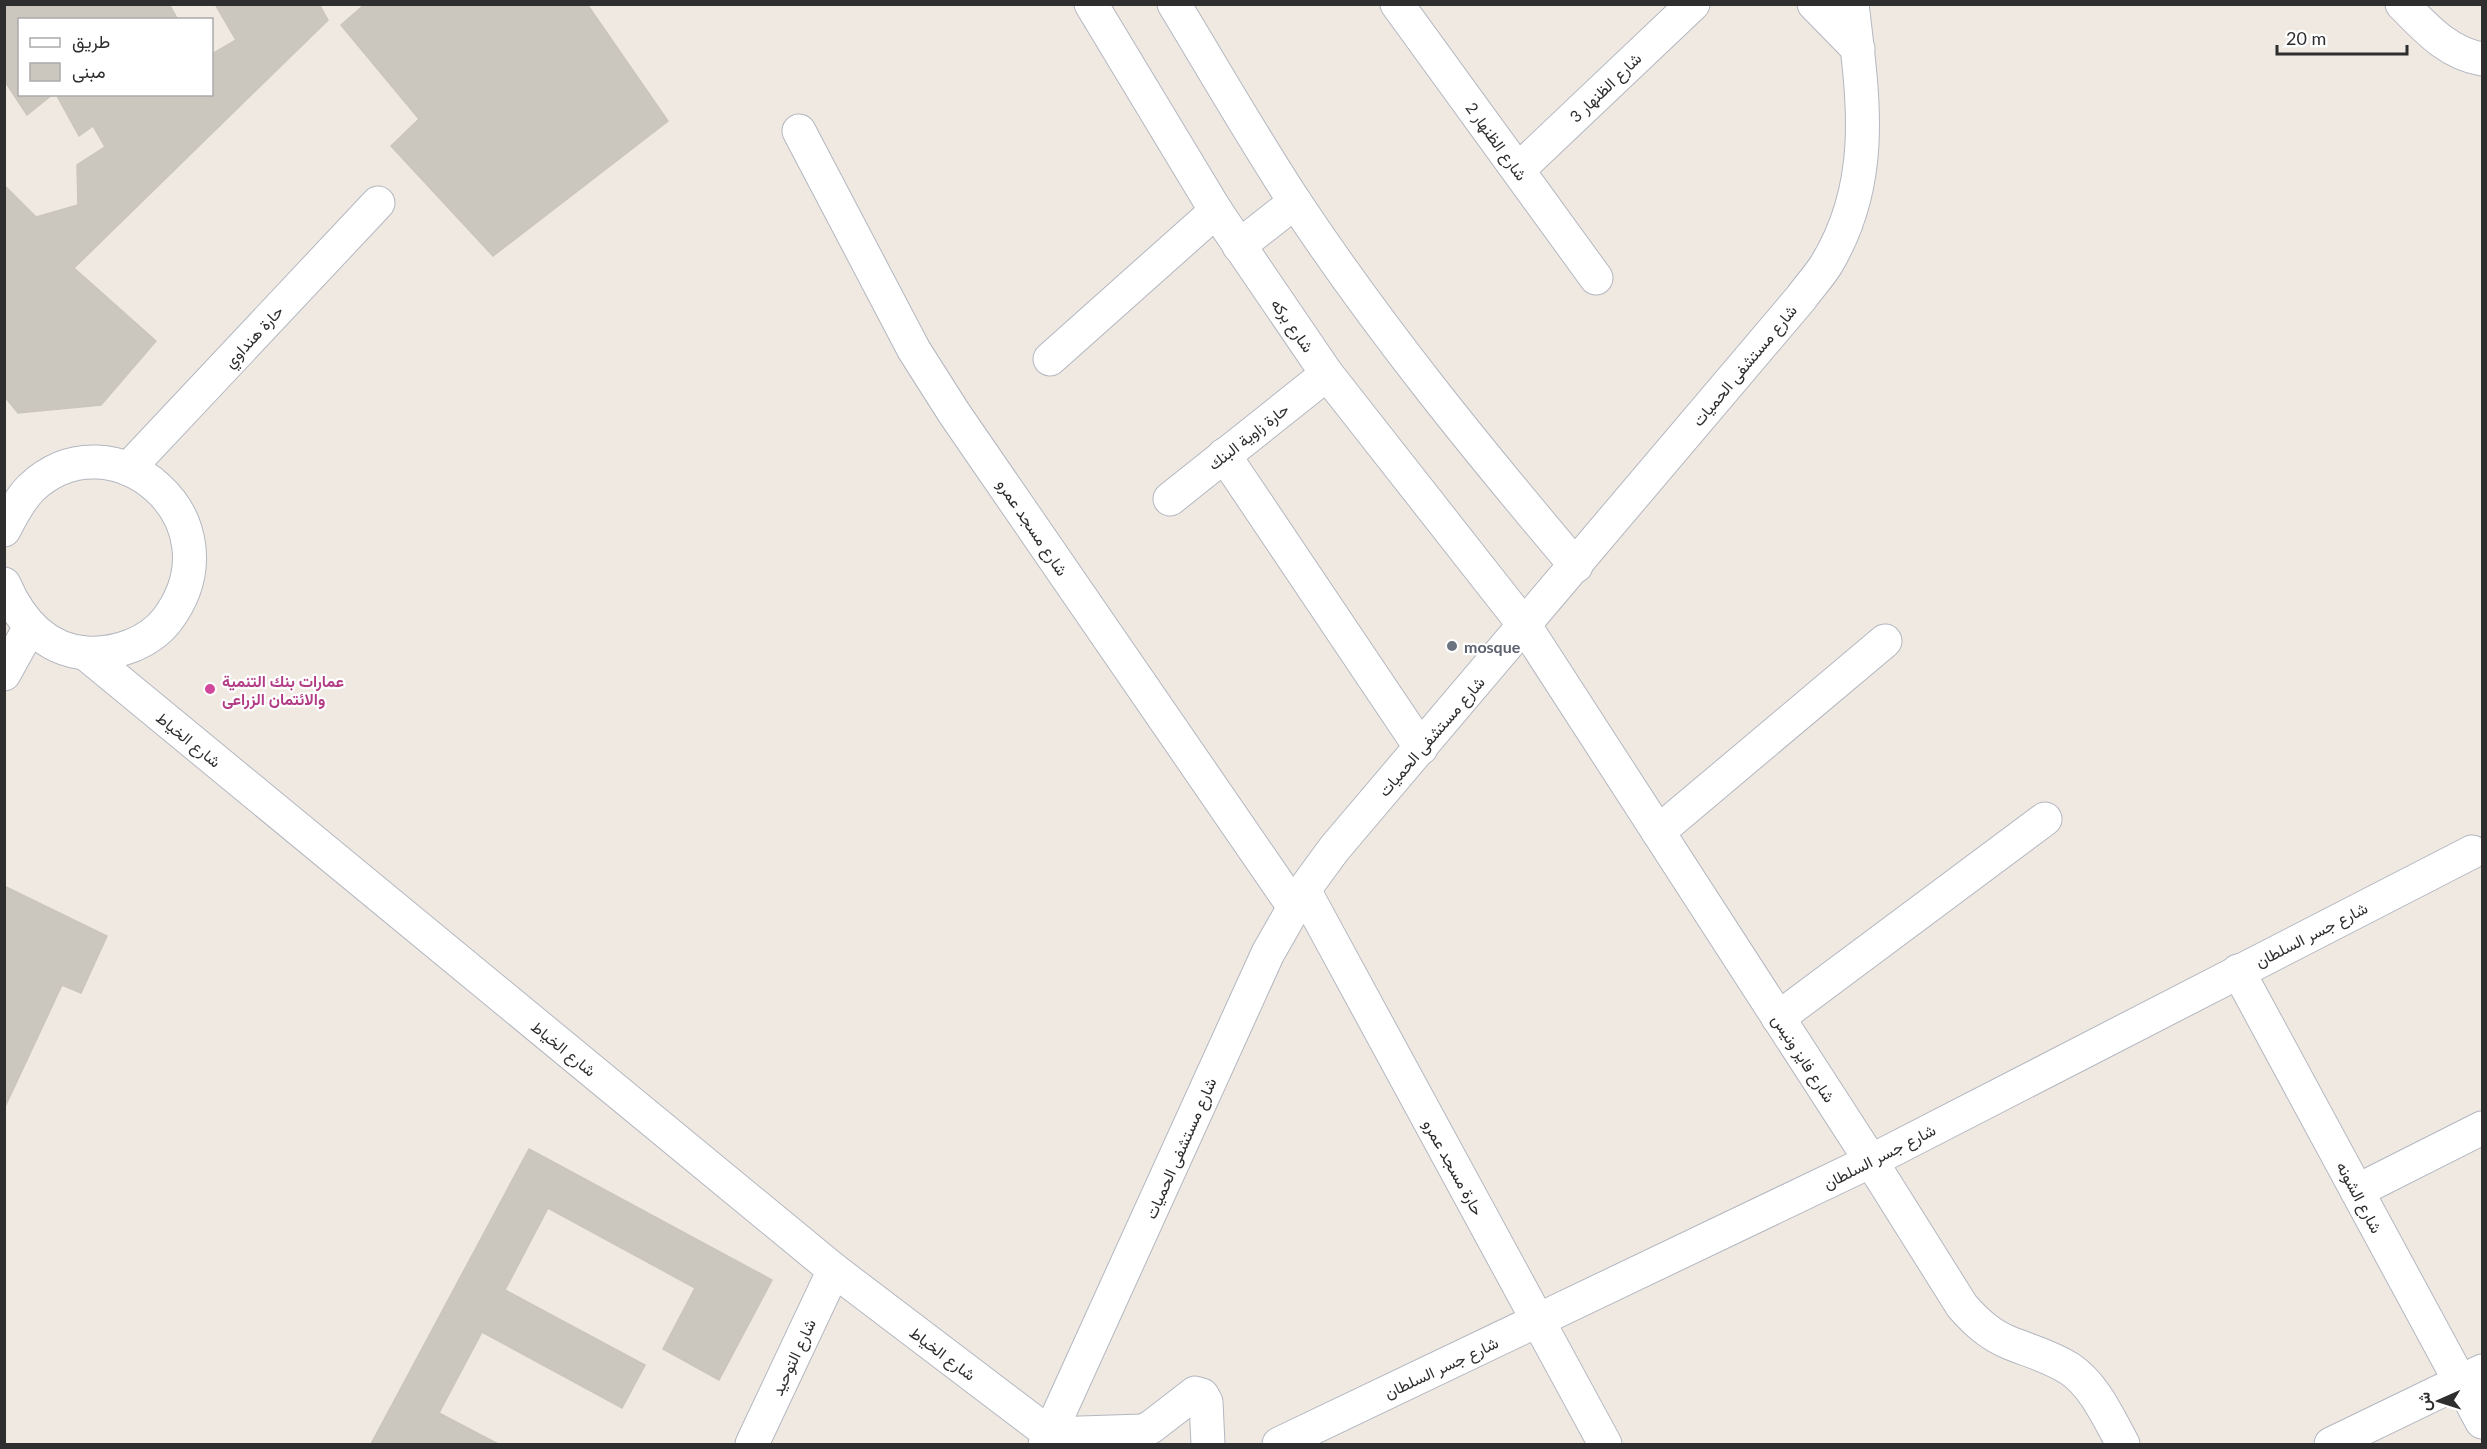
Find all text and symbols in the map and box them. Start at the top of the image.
legend [18,18,213,96]
scale bar [2277,18,2408,56]
text: 20 m [2286,27,2326,49]
text: طريق [72,30,110,53]
street label: شارع الظنهار 3 [1565,48,1647,128]
text: مبنى [72,60,106,83]
street label: شارع الظنهار 2 [1460,98,1532,185]
street label: شارع بركه [1265,295,1318,357]
street label: حارة هنداوي [220,301,290,374]
street label: شارع مستشفى الحميات [1688,301,1803,431]
street label: حارة زاوية البنك [1204,398,1294,475]
street label: شارع مسجد عمرو [991,475,1072,581]
place label: mosque [1464,637,1521,656]
marker: mosque [1445,639,1459,653]
place label: عمارات بنك التنمية والائتمان الزراعى [222,671,344,710]
street label: شارع مستشفى الحميات [1374,672,1490,802]
marker: عمارات بنك التنمية والائتمان الزراعى [203,682,217,696]
street label: شارع الخياط [151,707,225,773]
street label: شارع جسر السلطان [2252,897,2372,973]
street label: شارع فايز ونيس [1766,1011,1839,1107]
street label: شارع الخياط [526,1016,600,1082]
street label: شارع مستشفى الحميات [1140,1075,1222,1223]
street label: حارة مسجد عمرو [1418,1116,1488,1220]
street label: شارع جسر السلطان [1820,1119,1940,1195]
street label: شارع الشونه [2331,1158,2387,1237]
street label: شارع التوحيد [767,1316,822,1400]
street label: شارع الخياط [905,1322,980,1386]
street label: شارع جسر السلطان [1381,1332,1502,1404]
north arrow [2409,1371,2469,1431]
text: ش [2414,1392,2435,1412]

